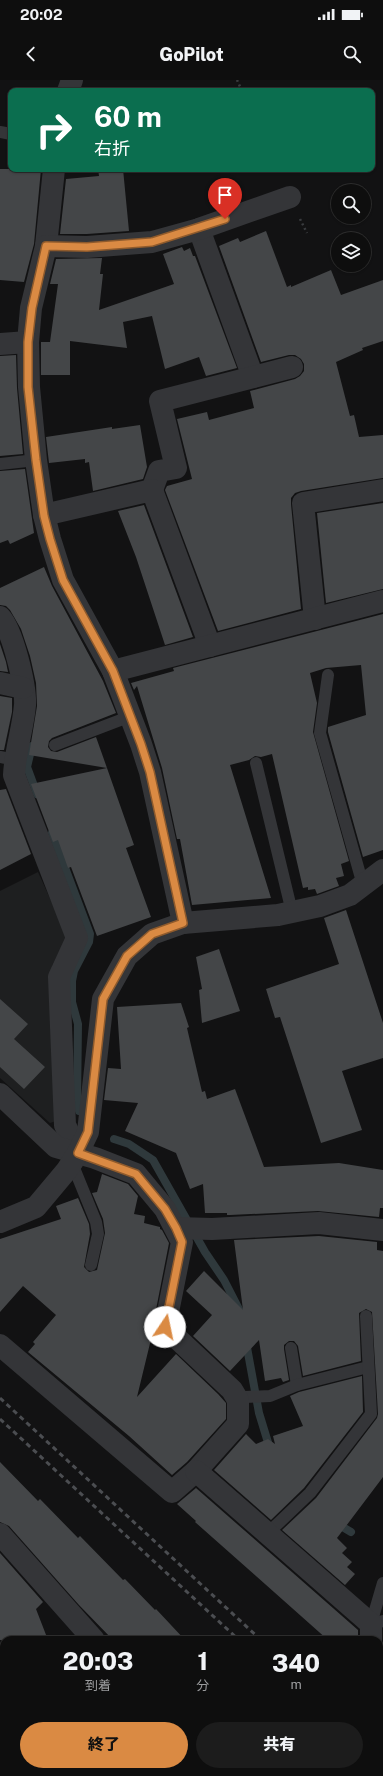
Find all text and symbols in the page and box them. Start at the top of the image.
text: 20:02 [20,6,62,23]
icon: back [20,43,42,65]
icon: search [341,43,363,65]
text: GoPilot [159,44,224,65]
text: 60 m [94,100,162,133]
icon: right [28,104,80,156]
text: 右折 [94,138,130,159]
pin [208,178,242,219]
icon: arrive [214,184,236,206]
map controls [331,184,371,272]
button: search [331,184,371,224]
button: layers [331,232,371,272]
position arrow [144,1306,186,1348]
text: 20:03 [63,1647,133,1675]
text: 1 [197,1647,208,1675]
text: 340 [272,1649,320,1677]
text: m [290,1677,302,1692]
text: 到着 [85,1678,111,1693]
text: 分 [196,1678,209,1693]
button: 終了 [20,1722,188,1768]
button: 共有 [196,1722,363,1768]

